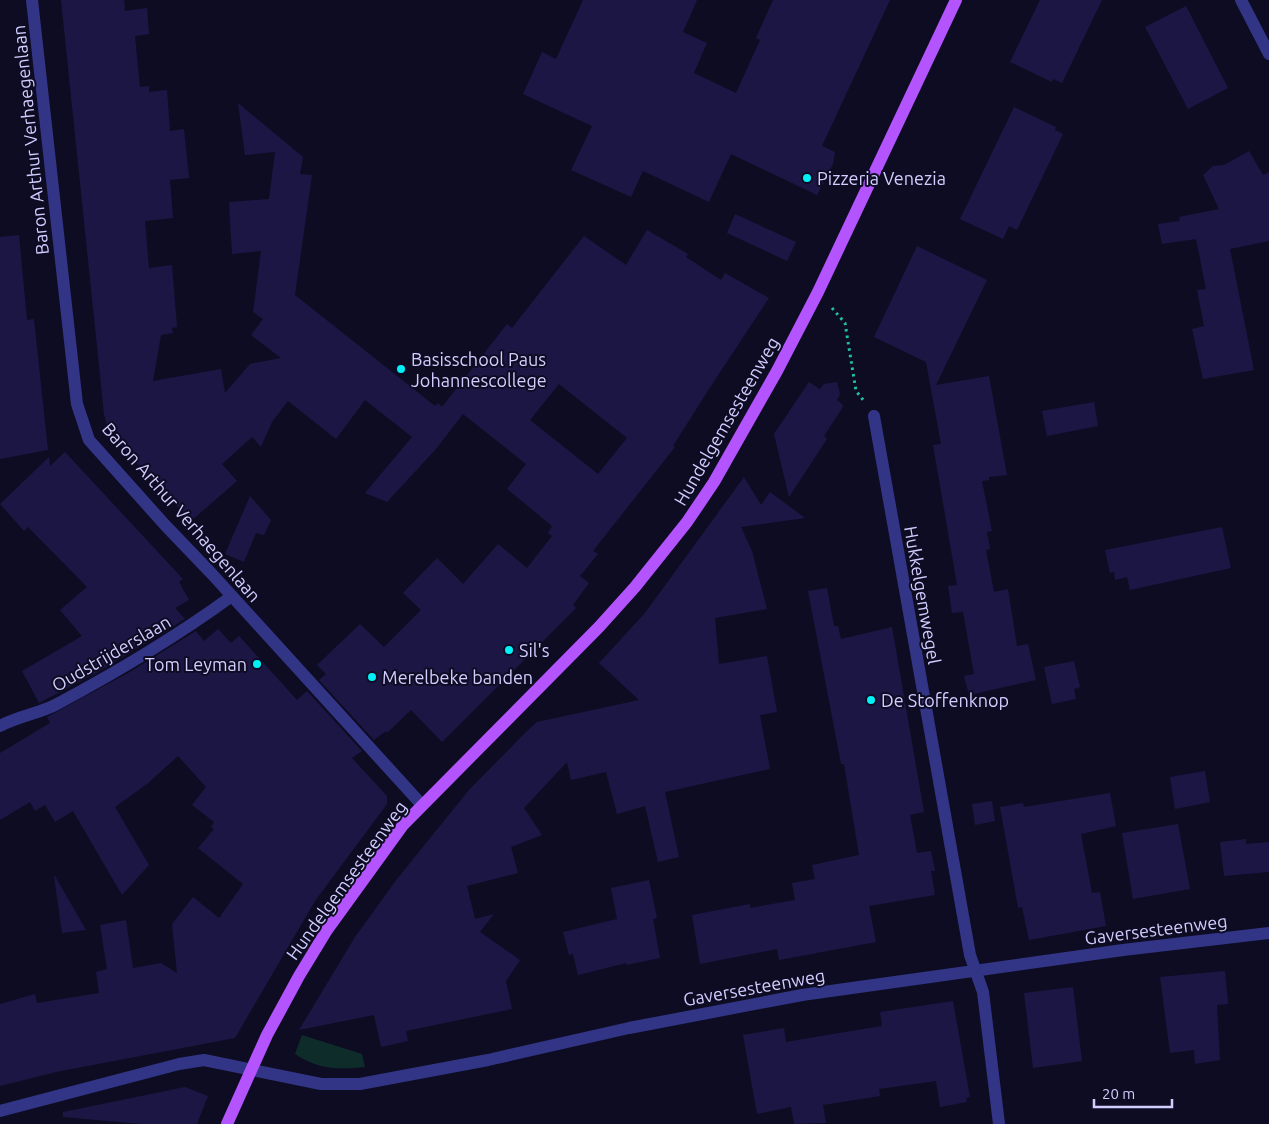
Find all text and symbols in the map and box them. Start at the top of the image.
street label: Baron Arthur Verhaegenlaan [8,24,52,256]
place label: Pizzeria Venezia [817,168,946,188]
marker: Pizzeria Venezia [801,172,813,184]
street label: Hundelgemsesteenweg [670,333,782,509]
place label: Basisschool Paus Johannescollege [411,349,547,390]
marker: Basisschool Paus Johannescollege [395,363,407,375]
street label: Baron Arthur Verhaegenlaan [99,418,265,606]
street label: Hukkelgemwegel [901,524,945,666]
street label: Oudstrijderslaan [48,611,174,695]
place label: Sil's [519,640,550,660]
marker: Sil's [503,644,515,656]
place label: Tom Leyman [145,654,247,674]
marker: Tom Leyman [251,658,263,670]
place label: Merelbeke banden [382,667,533,687]
marker: Merelbeke banden [366,671,378,683]
place label: De Stoffenknop [881,690,1009,710]
marker: De Stoffenknop [865,694,877,706]
street label: Hundelgemsesteenweg [282,797,410,963]
street label: Gaversesteenweg [1083,910,1229,948]
street label: Gaversesteenweg [682,965,826,1009]
scale bar [1094,1076,1172,1108]
text: 20 m [1102,1085,1135,1102]

